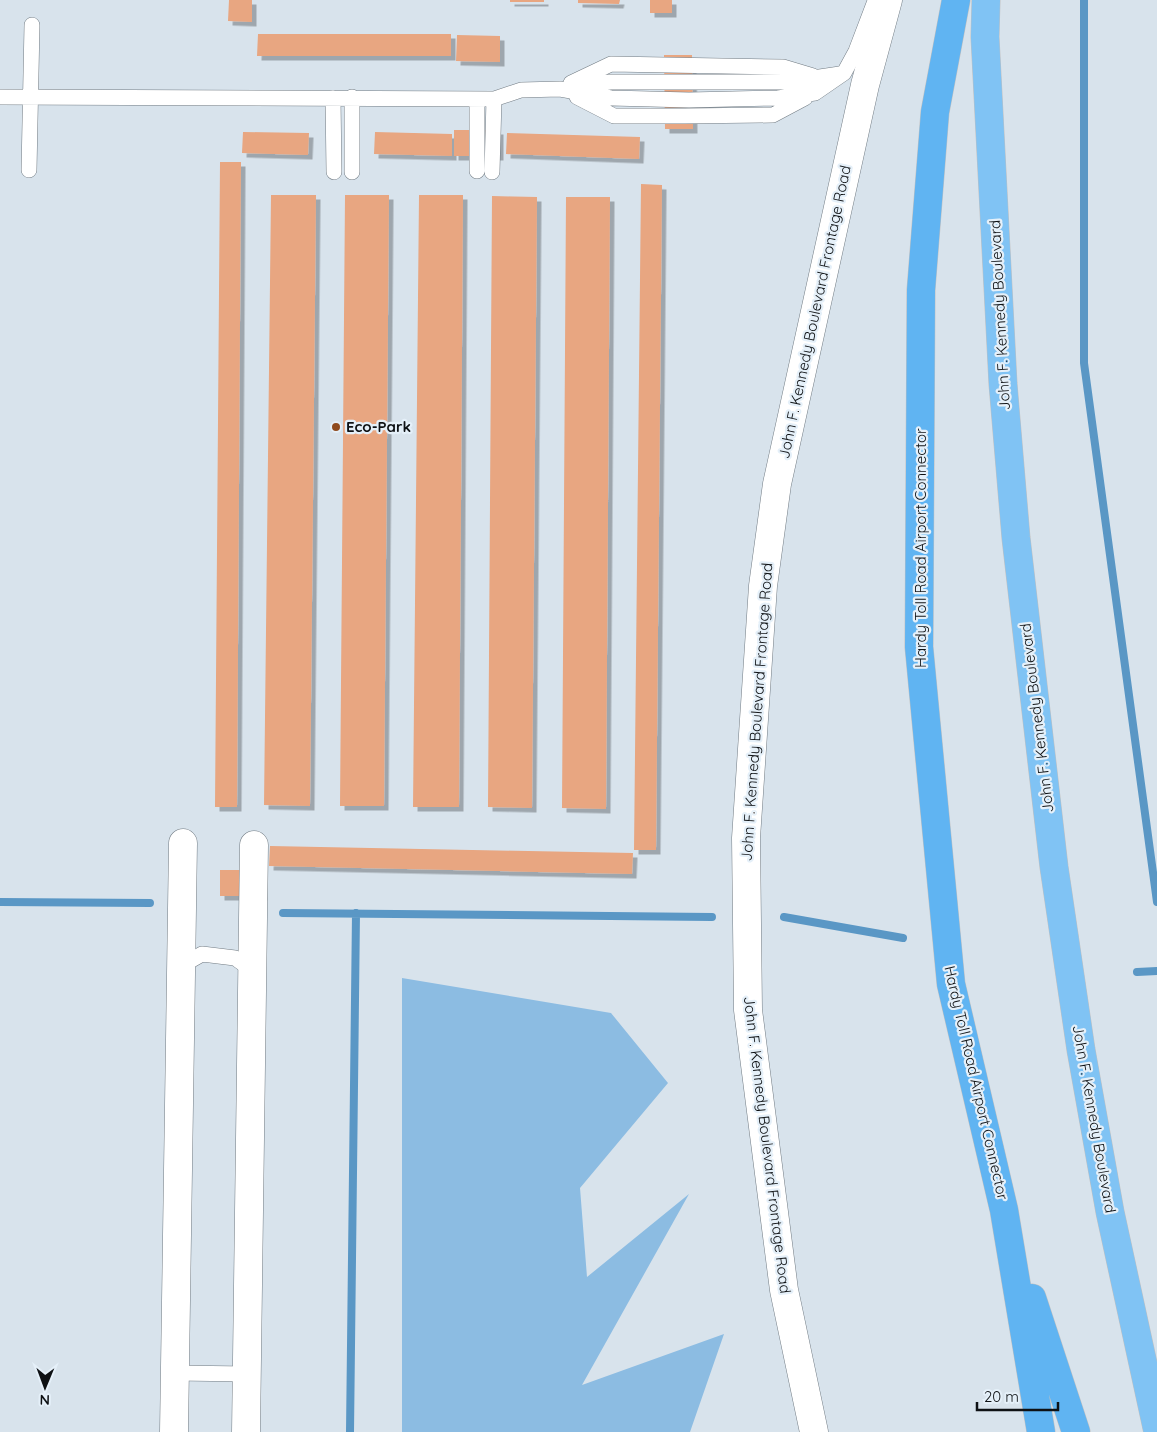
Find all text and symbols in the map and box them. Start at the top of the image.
street label: John F. Kennedy Boulevard Frontage Road [774,164,855,460]
street label: John F. Kennedy Boulevard [985,219,1014,411]
place label: Eco-Park [346,417,411,436]
marker: Eco-Park [330,421,342,433]
street label: Hardy Toll Road Airport Connector [911,428,930,668]
street label: John F. Kennedy Boulevard Frontage Road [737,562,776,862]
street label: John F. Kennedy Boulevard [1015,622,1058,814]
street label: Hardy Toll Road Airport Connector [940,964,1013,1202]
street label: John F. Kennedy Boulevard Frontage Road [740,995,795,1295]
street label: John F. Kennedy Boulevard [1069,1023,1120,1214]
north arrow [20,1362,70,1412]
scale bar [977,1380,1058,1412]
text: 20 m [984,1387,1019,1406]
text: N [39,1391,50,1409]

